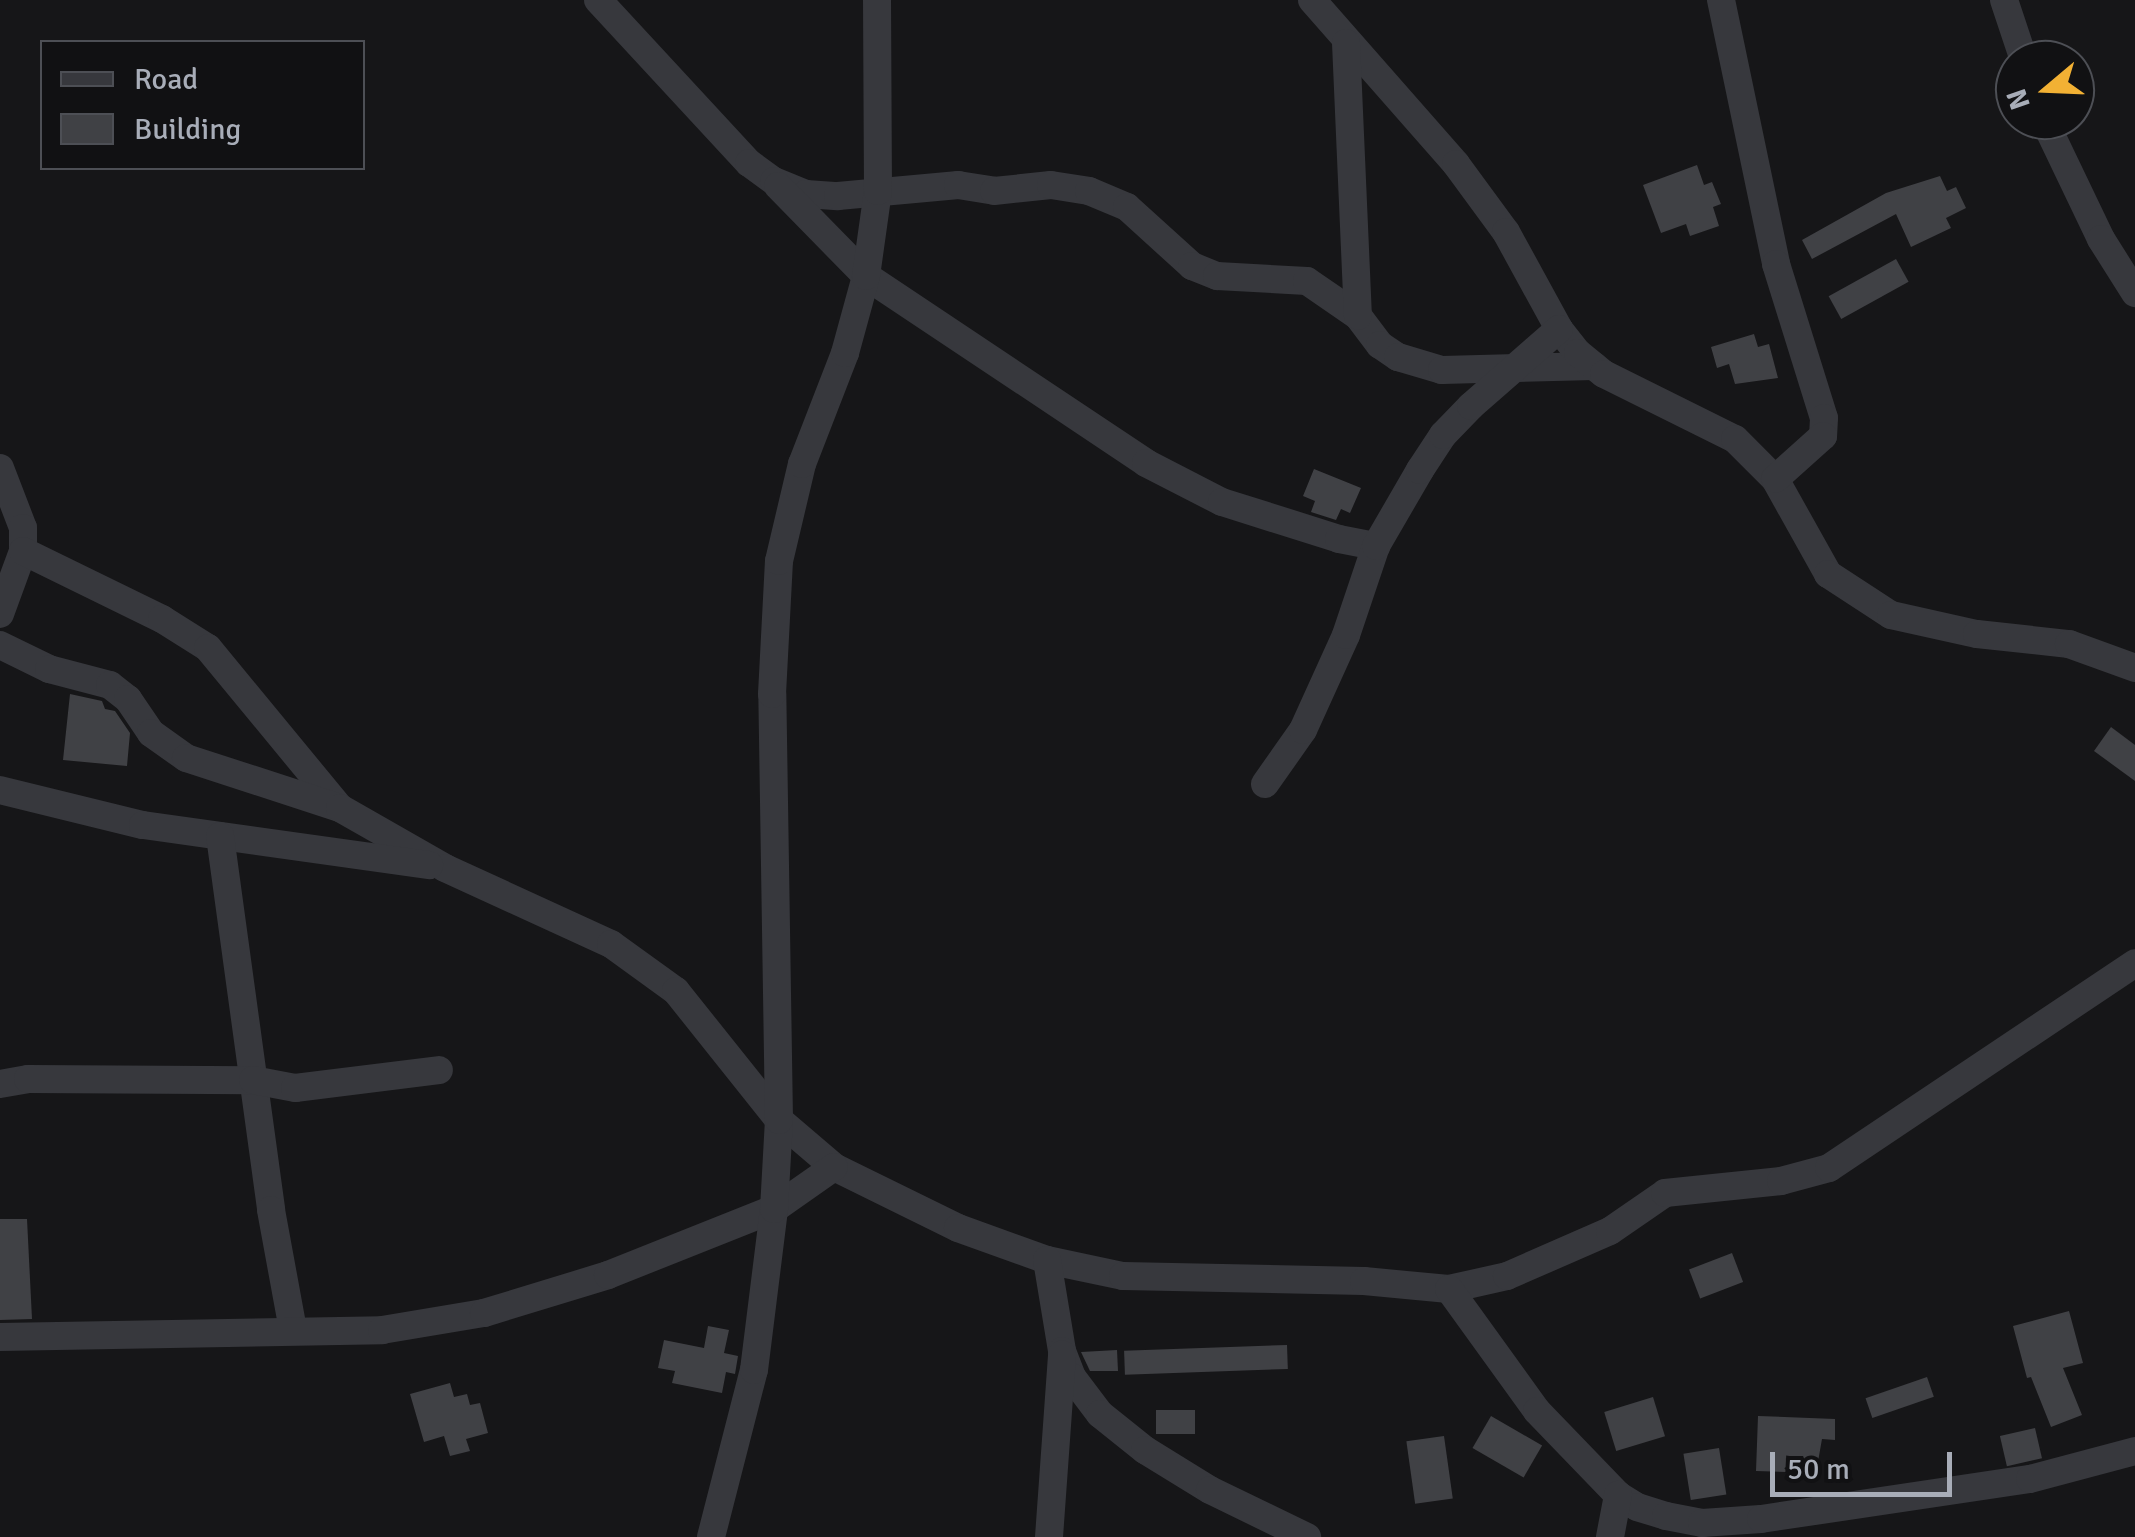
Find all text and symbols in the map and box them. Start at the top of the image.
legend [40,40,365,170]
north arrow [1995,40,2095,140]
text: Road [134,61,198,98]
text: N [1999,84,2038,114]
text: Building [134,111,241,148]
scale bar [1775,1432,1958,1494]
text: 50 m [1787,1451,1850,1488]

